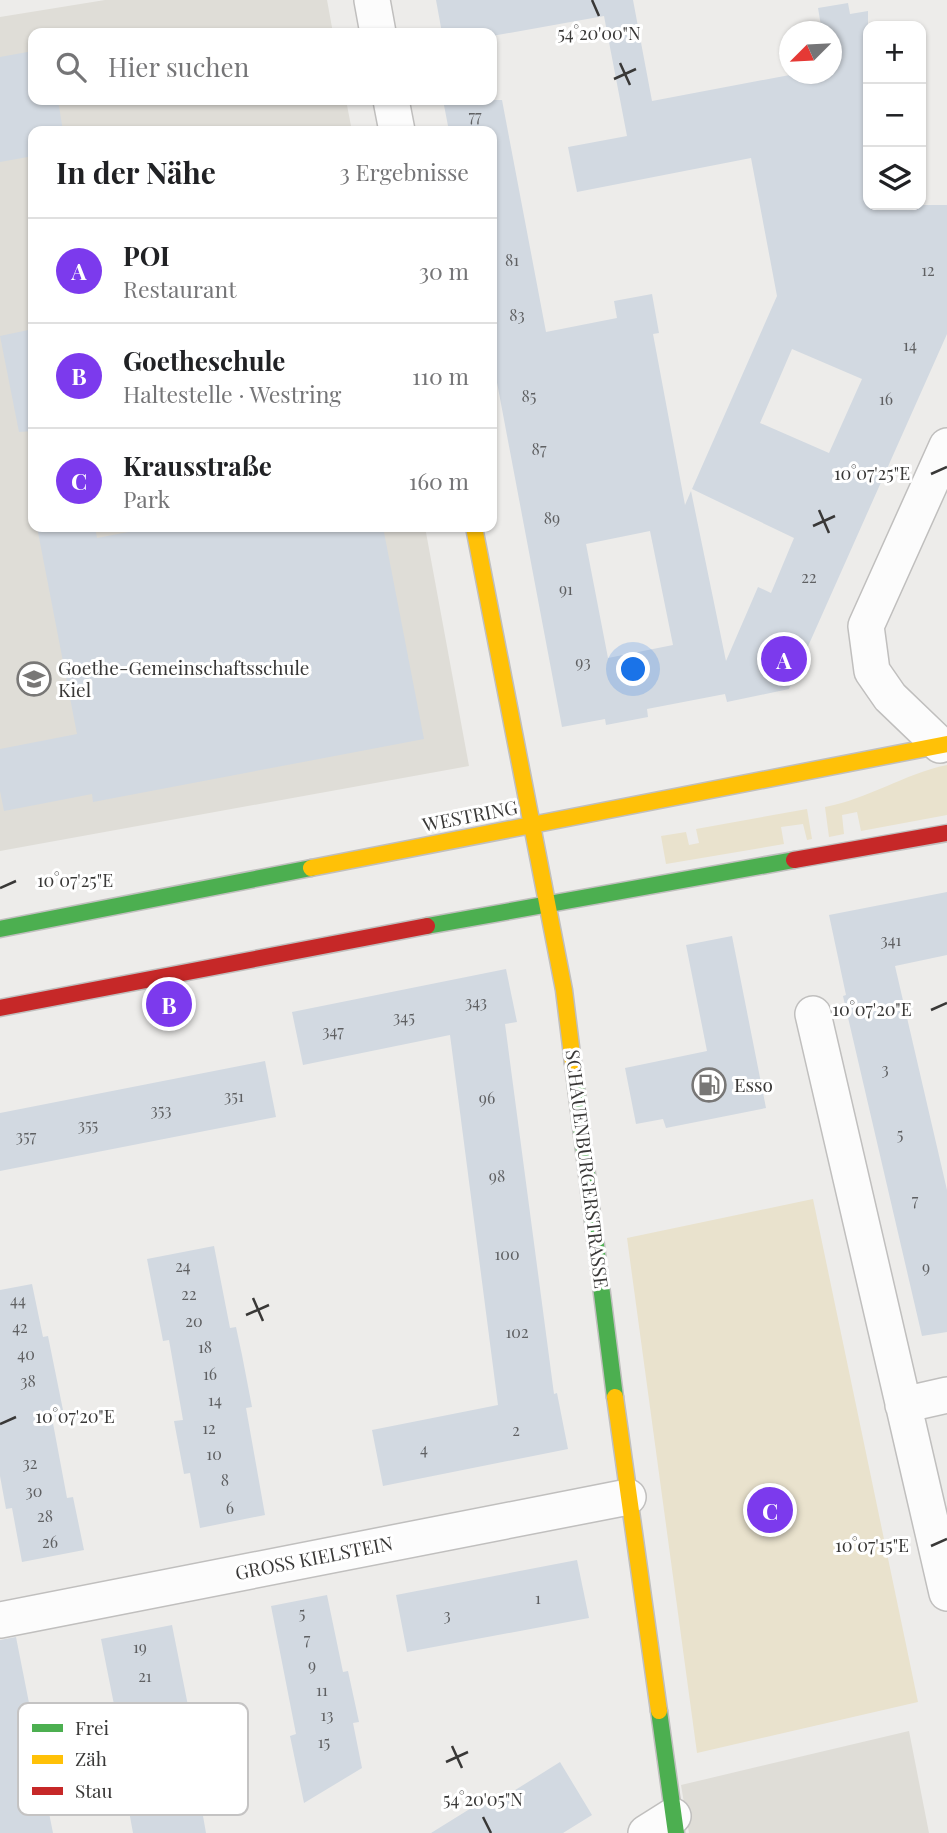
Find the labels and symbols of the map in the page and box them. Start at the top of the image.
text: 54°20'00"N [557,21,641,45]
north arrow [779,21,842,84]
house number: 77 [469,105,482,126]
house number: 81 [505,249,519,270]
house number: 12 [921,259,935,280]
house number: 83 [509,304,525,325]
house number: 14 [903,334,917,355]
house number: 85 [522,385,536,406]
house number: 16 [879,388,893,409]
house number: 87 [532,438,547,459]
text: 10°07'25"E [834,461,910,485]
house number: 89 [544,507,560,528]
house number: 22 [801,566,817,587]
house number: 91 [559,578,573,599]
pin: A [761,633,807,685]
house number: 93 [575,651,591,672]
your location [616,652,650,686]
place label: Goethe-Gemeinschaftsschule Kiel [58,654,309,702]
school or university icon: Goethe-Gemeinschaftsschule Kiel [15,660,53,698]
street label: WESTRING [419,793,520,837]
text: 10°07'25"E [37,868,113,892]
house number: 341 [880,929,902,950]
pin: B [146,978,192,1030]
house number: 343 [465,991,487,1012]
text: 10°07'20"E [832,997,912,1021]
house number: 345 [393,1006,415,1027]
house number: 347 [322,1020,344,1041]
street label: SCHAUENBURGERSTRASSE [560,1048,616,1290]
house number: 3 [881,1058,889,1079]
fuel station icon: Esso [690,1066,728,1104]
place label: Esso [734,1071,773,1097]
house number: 351 [224,1085,244,1106]
house number: 96 [479,1087,495,1108]
house number: 353 [150,1099,172,1120]
house number: 355 [78,1114,98,1135]
house number: 5 [897,1123,903,1144]
house number: 357 [16,1125,37,1146]
house number: 98 [489,1165,505,1186]
house number: 7 [912,1189,919,1210]
house number: 100 [494,1243,520,1264]
house number: 24 [175,1255,191,1276]
house number: 9 [922,1256,930,1277]
house number: 22 [181,1283,197,1304]
house number: 44 [10,1289,26,1310]
house number: 20 [185,1310,203,1331]
house number: 42 [12,1316,28,1337]
house number: 102 [505,1321,529,1342]
house number: 18 [198,1336,212,1357]
house number: 40 [17,1343,35,1364]
house number: 16 [203,1363,217,1384]
house number: 38 [20,1370,36,1391]
house number: 14 [208,1389,222,1410]
text: 10°07'20"E [35,1404,115,1428]
house number: 12 [202,1417,216,1438]
house number: 2 [512,1419,520,1440]
house number: 4 [420,1438,428,1459]
house number: 10 [206,1443,222,1464]
house number: 32 [23,1452,37,1473]
house number: 8 [221,1469,229,1490]
house number: 30 [26,1480,42,1501]
pin: C [747,1484,793,1536]
house number: 6 [226,1497,234,1518]
house number: 28 [37,1505,53,1526]
street label: GROSS KIELSTEIN [233,1529,395,1585]
house number: 26 [42,1531,58,1552]
text: 10°07'15"E [835,1533,909,1557]
house number: 1 [535,1587,541,1608]
house number: 5 [299,1602,305,1623]
house number: 3 [443,1604,451,1625]
house number: 7 [304,1628,311,1649]
house number: 19 [133,1636,147,1657]
house number: 9 [308,1654,316,1675]
house number: 21 [138,1665,152,1686]
house number: 11 [316,1679,328,1700]
legend [18,1703,248,1815]
house number: 13 [321,1704,333,1725]
text: Frei [75,1714,110,1740]
house number: 15 [318,1731,330,1752]
text: Zäh [75,1745,107,1771]
text: Stau [75,1777,113,1803]
text: 54°20'05"N [443,1787,523,1811]

